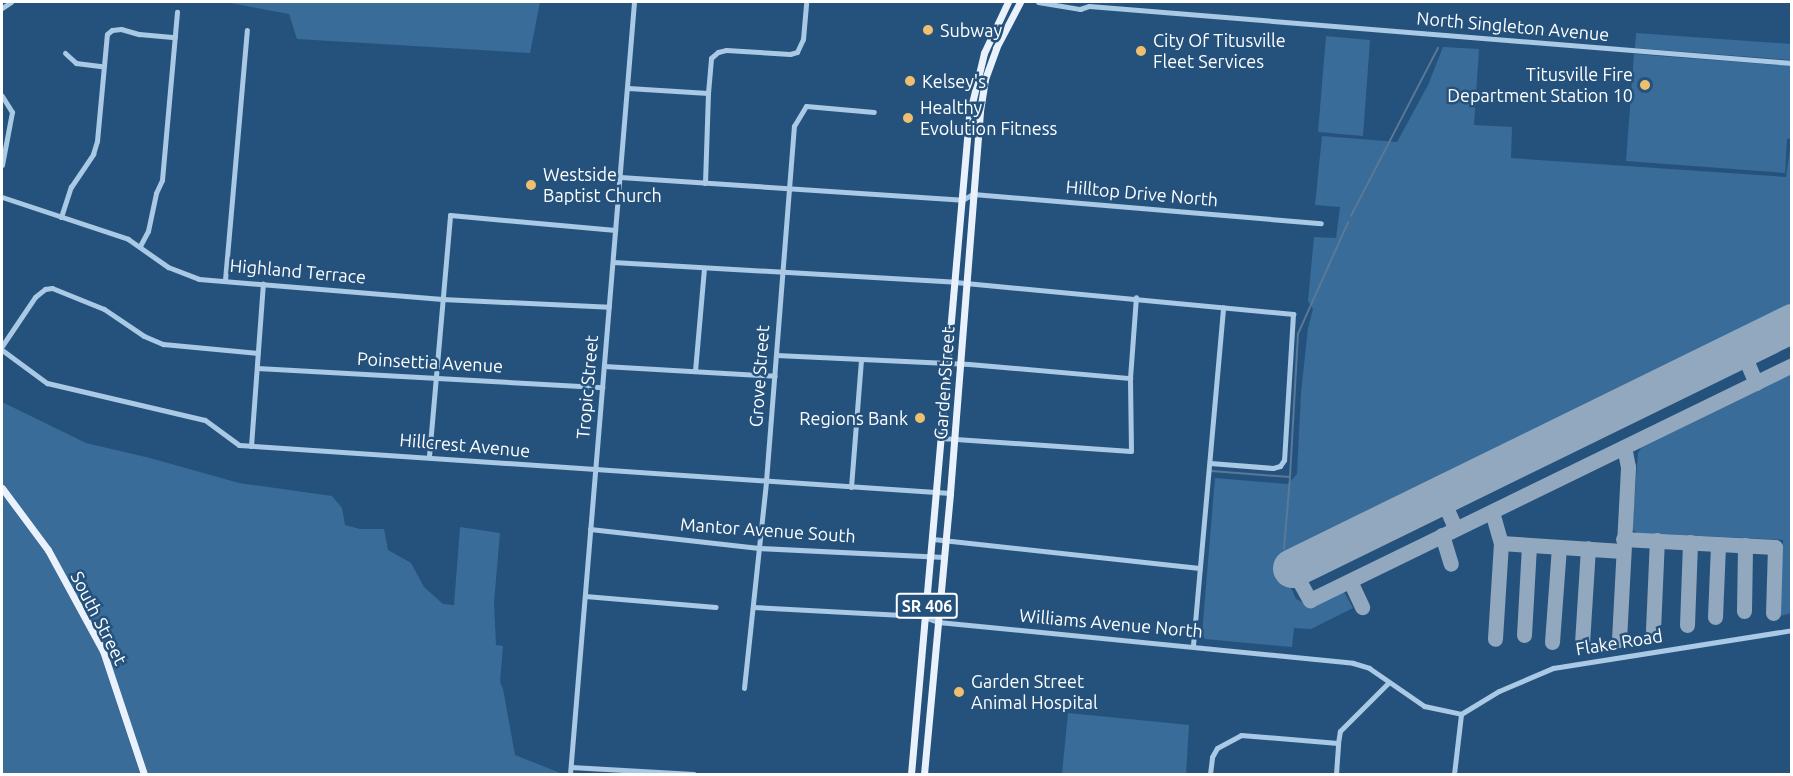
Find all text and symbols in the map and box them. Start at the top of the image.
street label: North Singleton Avenue [1416,7,1610,45]
place label: Subway [940,19,1002,41]
marker: Subway [921,23,935,37]
place label: City Of Titusville Fleet Services [1153,30,1286,72]
marker: City Of Titusville Fleet Services [1134,44,1148,58]
place label: Titusville Fire Department Station 10 [1447,64,1633,106]
place label: Kelsey's [922,70,986,92]
marker: Kelsey's [903,74,917,88]
marker: Titusville Fire Department Station 10 [1638,78,1652,92]
place label: Healthy Evolution Fitness [920,97,1057,140]
marker: Healthy Evolution Fitness [901,111,915,125]
place label: Westside Baptist Church [543,164,662,207]
street label: Hilltop Drive North [1065,176,1219,210]
marker: Westside Baptist Church [524,178,538,192]
street label: Highland Terrace [229,254,367,288]
street label: Grove Street [745,324,773,428]
street label: Garden Street [929,326,959,440]
street label: Tropic Street [572,334,602,440]
street label: Poinsettia Avenue [357,347,503,377]
place label: Regions Bank [799,407,908,429]
marker: Regions Bank [913,411,927,425]
street label: Hillcrest Avenue [399,429,531,461]
street label: Mantor Avenue South [679,513,857,547]
street label: South Street [66,568,132,668]
road number: SR 406 [896,593,958,619]
street label: Williams Avenue North [1018,604,1204,642]
street label: Flake Road [1574,624,1664,660]
place label: Garden Street Animal Hospital [971,671,1098,714]
marker: Garden Street Animal Hospital [952,685,966,699]

